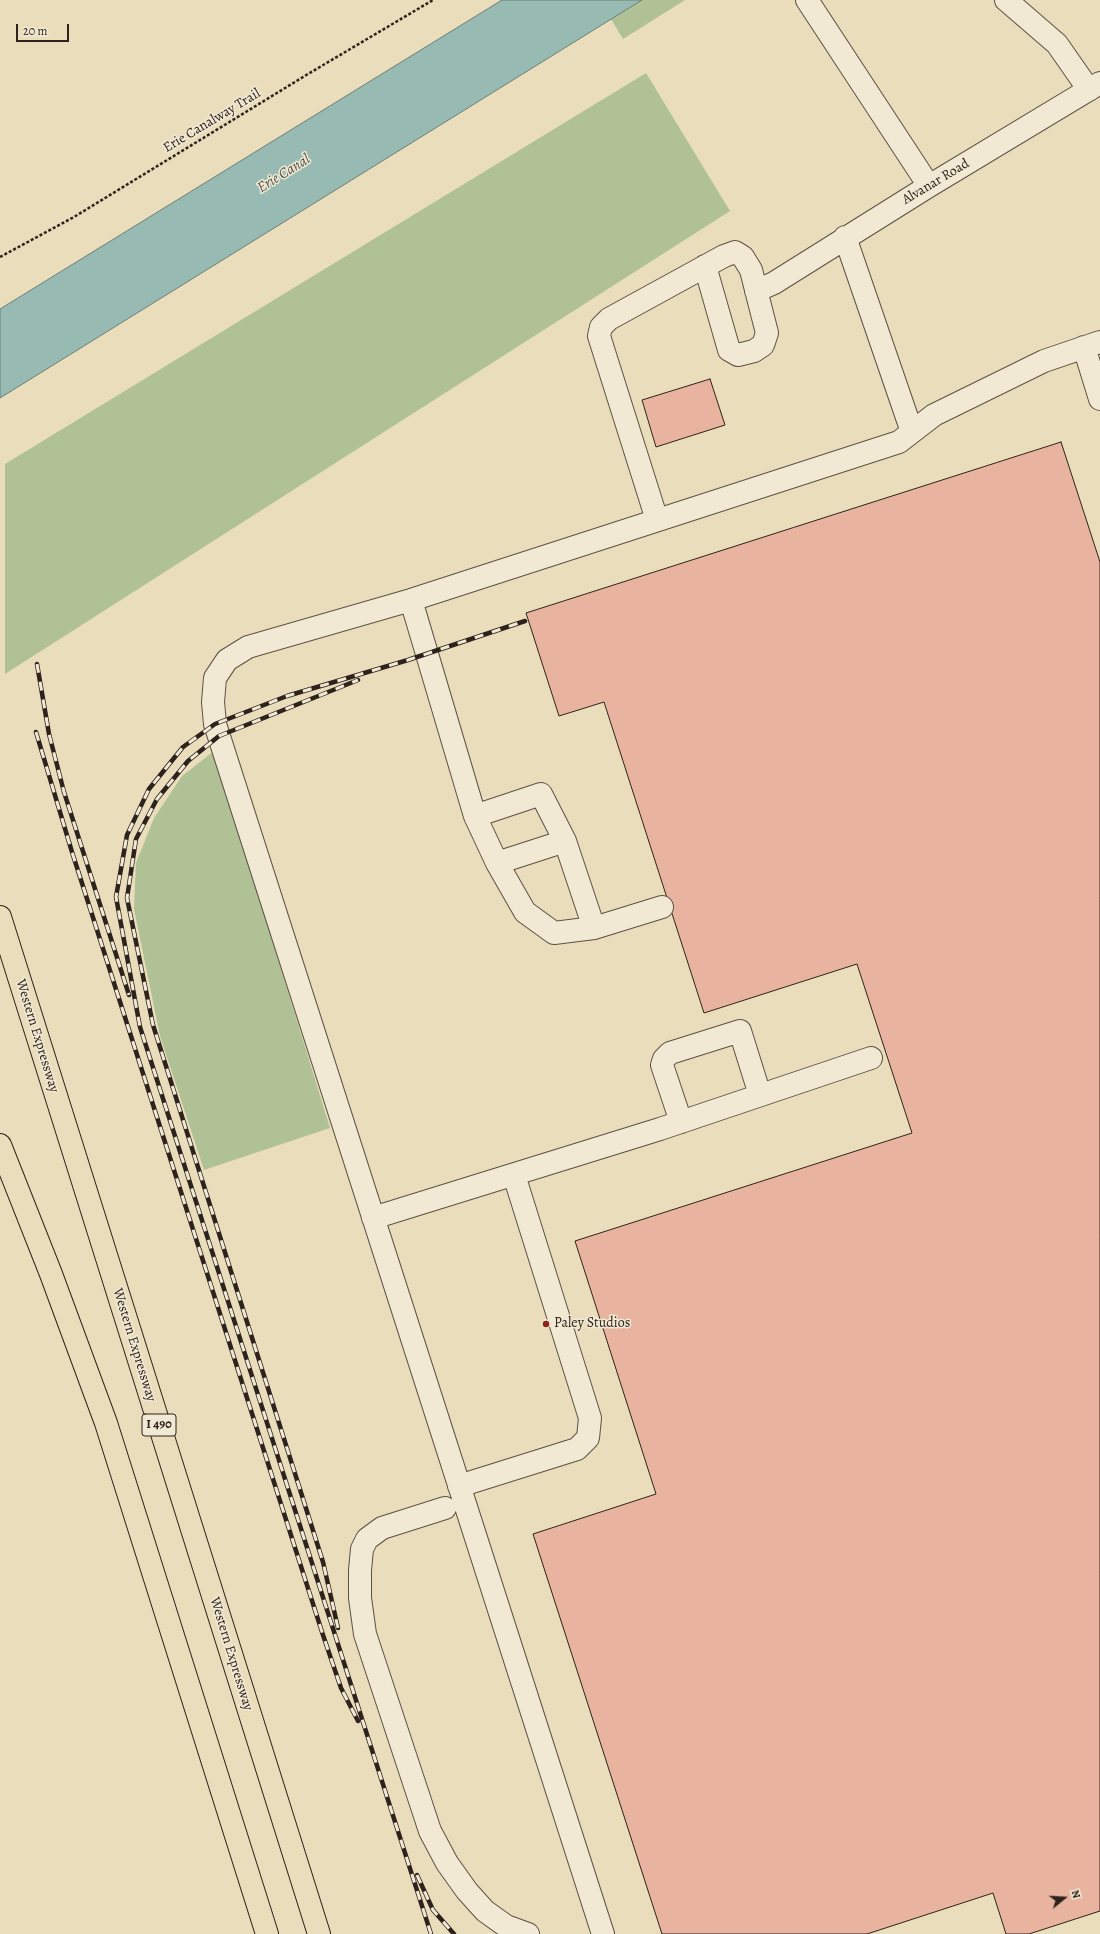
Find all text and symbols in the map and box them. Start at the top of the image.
scale bar [18,16,71,42]
text: 20 m [23,23,47,39]
street label: Erie Canalway Trail [160,85,264,157]
water label: Erie Canal [254,151,314,197]
street label: Alvanar Road [899,155,973,209]
street label: Western Expressway [12,977,62,1095]
street label: Western Expressway [109,1286,159,1404]
place label: Paley Studios [554,1316,630,1332]
marker: Paley Studios [541,1319,551,1329]
road number: I 490 [142,1414,176,1436]
street label: Western Expressway [206,1595,256,1713]
north arrow [1044,1878,1084,1918]
text: N [1068,1888,1084,1900]

